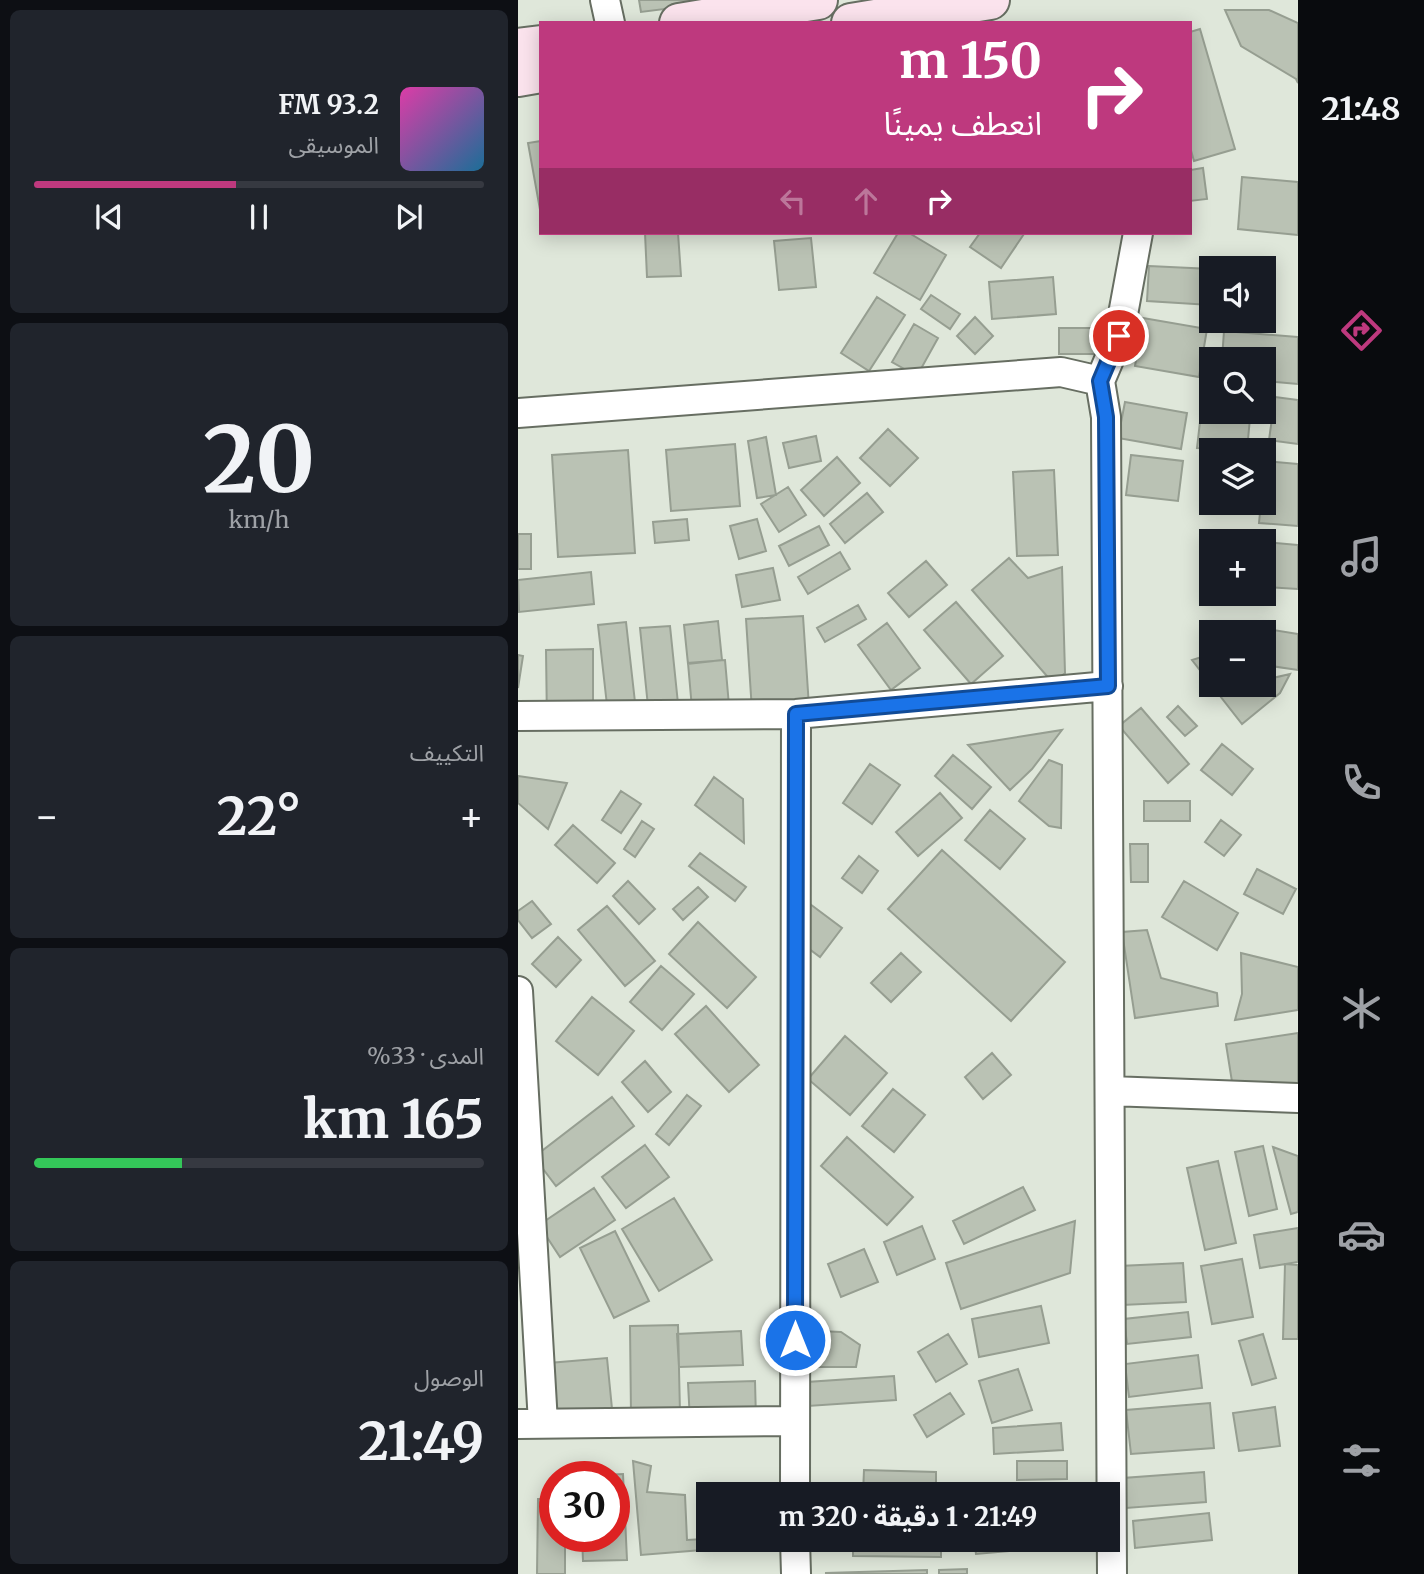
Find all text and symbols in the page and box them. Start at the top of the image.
text: 150 m [899,30,1042,91]
icon: right [1066,49,1157,140]
text: 93.2 FM [278,88,379,121]
text: 21:48 [1321,89,1401,129]
text: انعطف يمينًا [883,104,1042,144]
text: الموسيقى [288,130,379,159]
icon: left [774,182,812,220]
icon: ahead [847,182,885,220]
icon: right [920,182,958,220]
icon: previous [90,198,128,236]
icon: pause [240,198,278,236]
icon: next [390,198,428,236]
map controls [1199,256,1276,697]
button: sound [1199,256,1276,333]
pin [1089,306,1149,366]
icon: directions [1337,306,1386,355]
icon: arrive [1100,317,1138,355]
button: search [1199,347,1276,424]
text: 20 [203,402,315,517]
button: layers [1199,438,1276,515]
text: km/h [229,505,289,534]
button: + [1199,529,1276,606]
icon: music [1337,532,1386,581]
button: − [1199,620,1276,697]
text: التكييف [410,738,484,767]
icon: phone [1337,758,1386,807]
text: 22° [217,784,301,849]
text: − [34,793,59,840]
text: + [459,793,484,840]
icon: climate [1337,984,1386,1033]
text: المدى · 33% [367,1041,484,1070]
text: 165 km [303,1087,484,1152]
icon: car [1337,1210,1386,1259]
position arrow [758,1303,832,1377]
text: الوصول [414,1363,484,1392]
text: 21:49 [358,1409,484,1474]
icon: filters [1337,1436,1386,1485]
speed limit sign: 30 [539,1461,630,1552]
text: 21:49 · 1 دقيقة · 320 m [779,1500,1037,1533]

